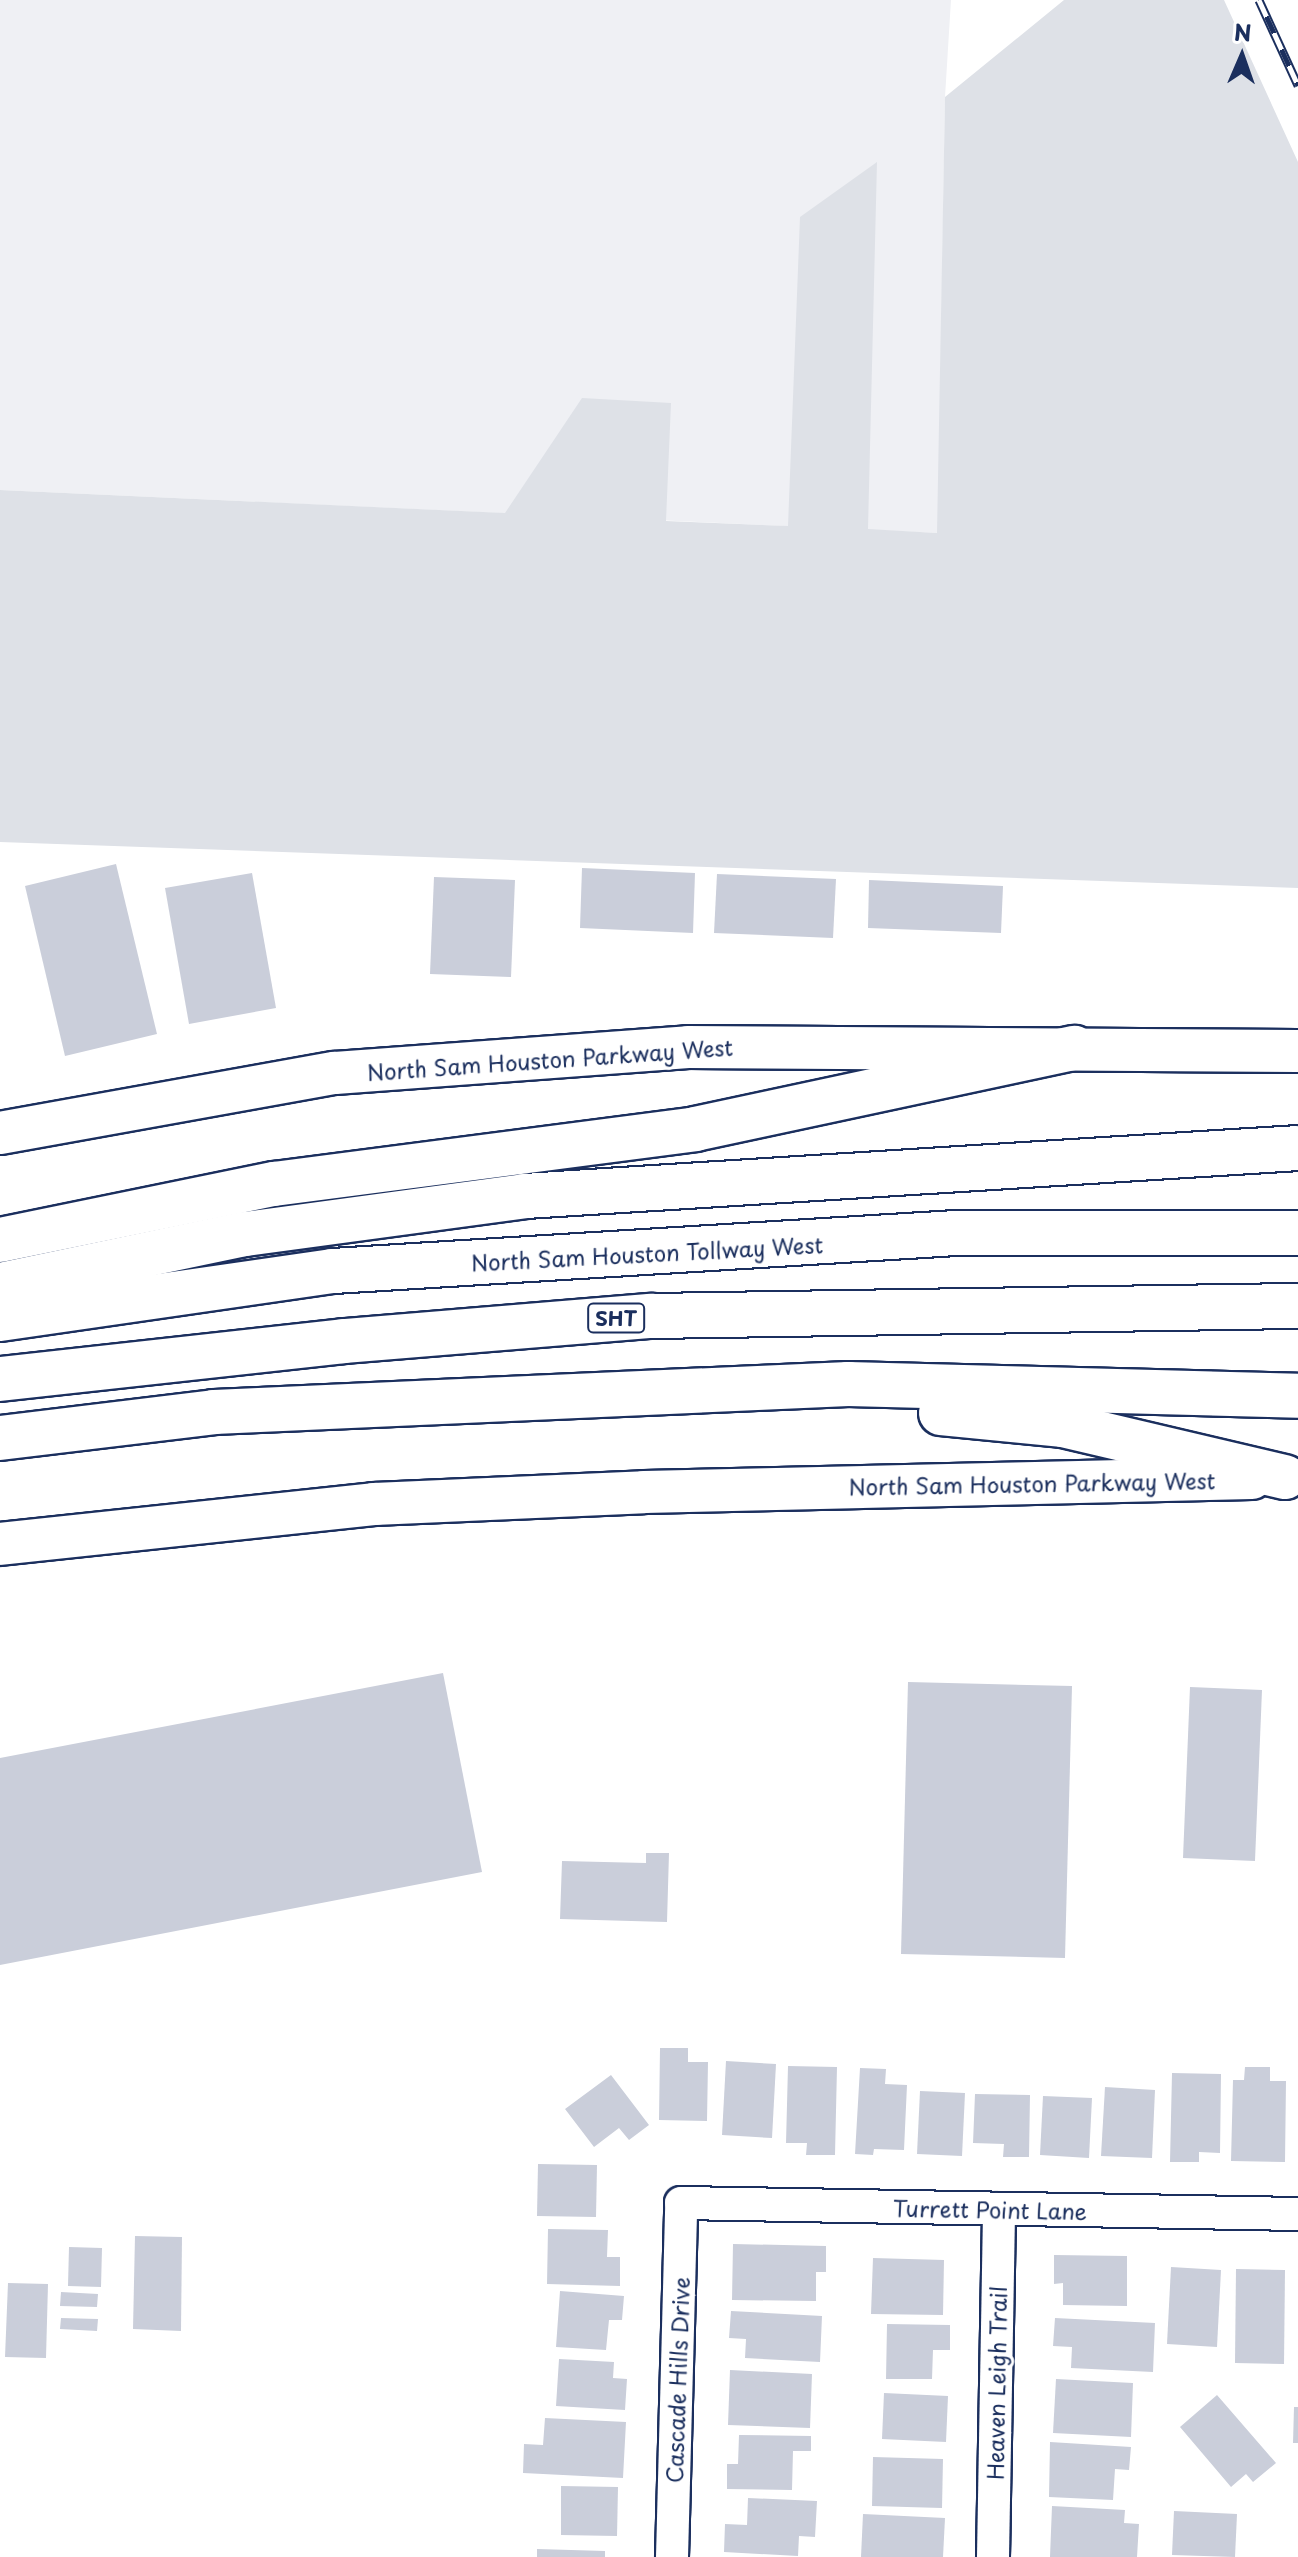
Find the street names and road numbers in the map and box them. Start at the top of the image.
street label: North Sam Houston Parkway West [366,1033,734,1085]
street label: North Sam Houston Tollway West [470,1231,824,1275]
road number: SHT [586,1302,646,1334]
street label: North Sam Houston Parkway West [848,1467,1216,1499]
street label: Turrett Point Lane [892,2194,1088,2224]
street label: Cascade Hills Drive [660,2276,694,2484]
street label: Heaven Leigh Trail [981,2285,1011,2481]

